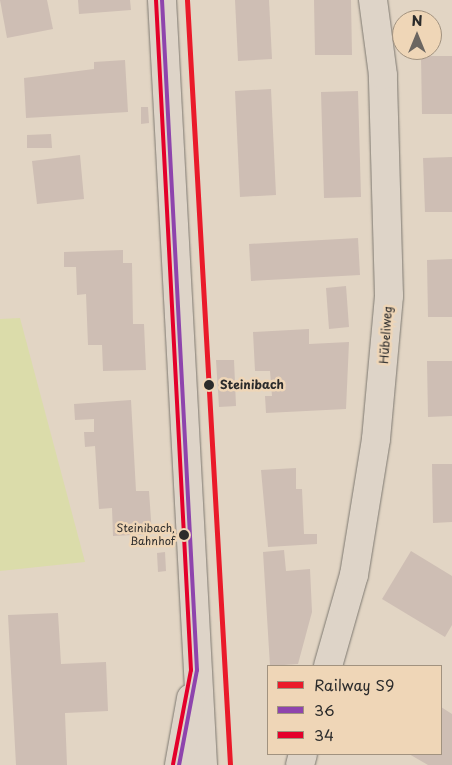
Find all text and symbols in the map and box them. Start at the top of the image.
north arrow [392,10,442,60]
text: N [411,10,423,31]
street label: Hübeliweg [377,306,395,364]
marker: Steinibach [202,378,216,392]
place label: Steinibach [220,378,284,392]
place label: Steinibach, Bahnhof [116,522,175,548]
marker: Steinibach, Bahnhof [179,530,189,540]
legend [267,665,442,755]
text: Railway S9 [314,673,394,696]
text: 36 [314,698,334,721]
text: 34 [314,723,334,746]

